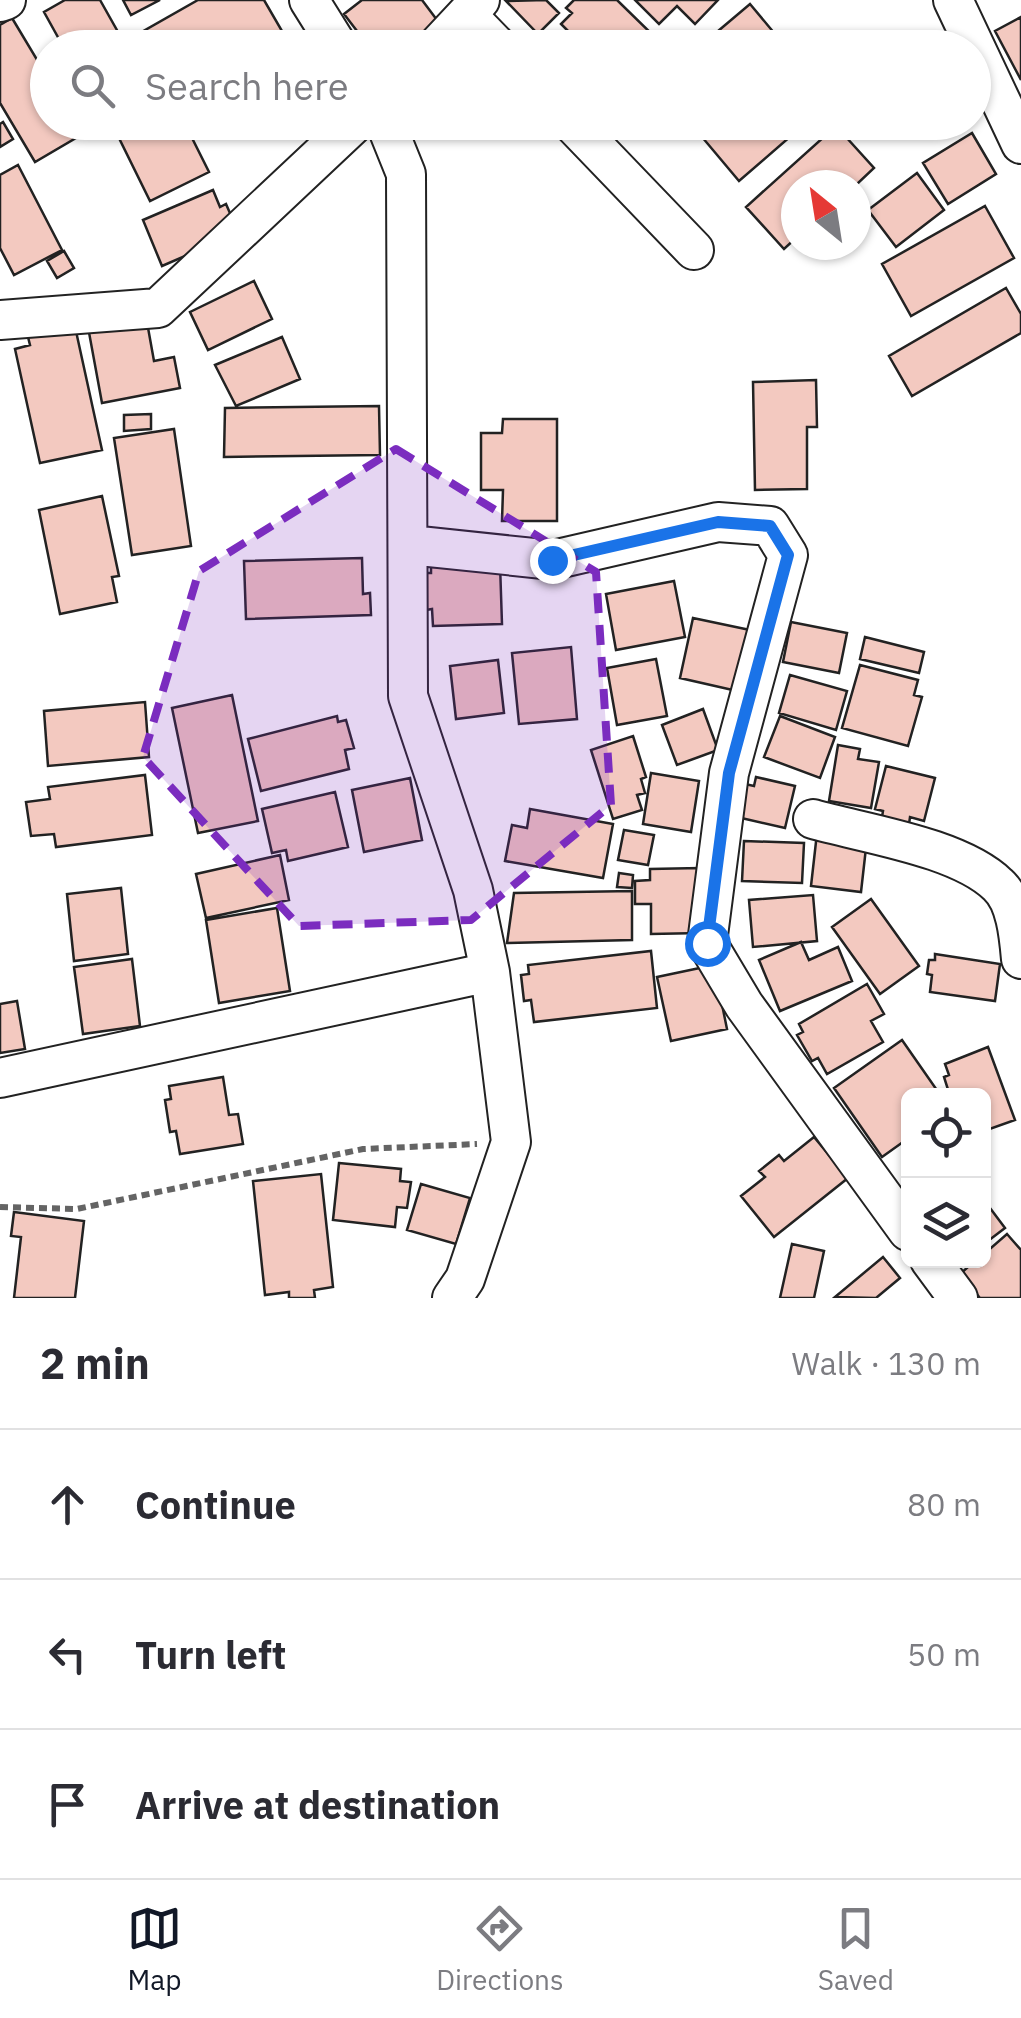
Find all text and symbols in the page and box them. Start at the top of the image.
search box [30,30,991,140]
icon: search [65,58,120,113]
text: Search here [145,61,349,110]
north arrow [781,170,871,260]
route end [530,538,576,584]
route start [685,921,731,967]
map controls [901,1088,991,1268]
button: locate [901,1088,991,1178]
button: layers [901,1178,991,1268]
text: 2 min [40,1336,150,1391]
text: Walk · 130 m [792,1342,981,1384]
icon: ahead [40,1477,95,1532]
text: Continue [135,1480,296,1529]
text: 80 m [907,1483,981,1525]
icon: left [40,1627,95,1682]
text: Turn left [135,1630,286,1679]
text: 50 m [907,1633,981,1675]
icon: arrive [40,1777,95,1832]
text: Arrive at destination [135,1780,500,1829]
tab: Map [127,1901,182,1998]
tab: Directions [436,1901,564,1998]
tab: Saved [818,1901,894,1998]

